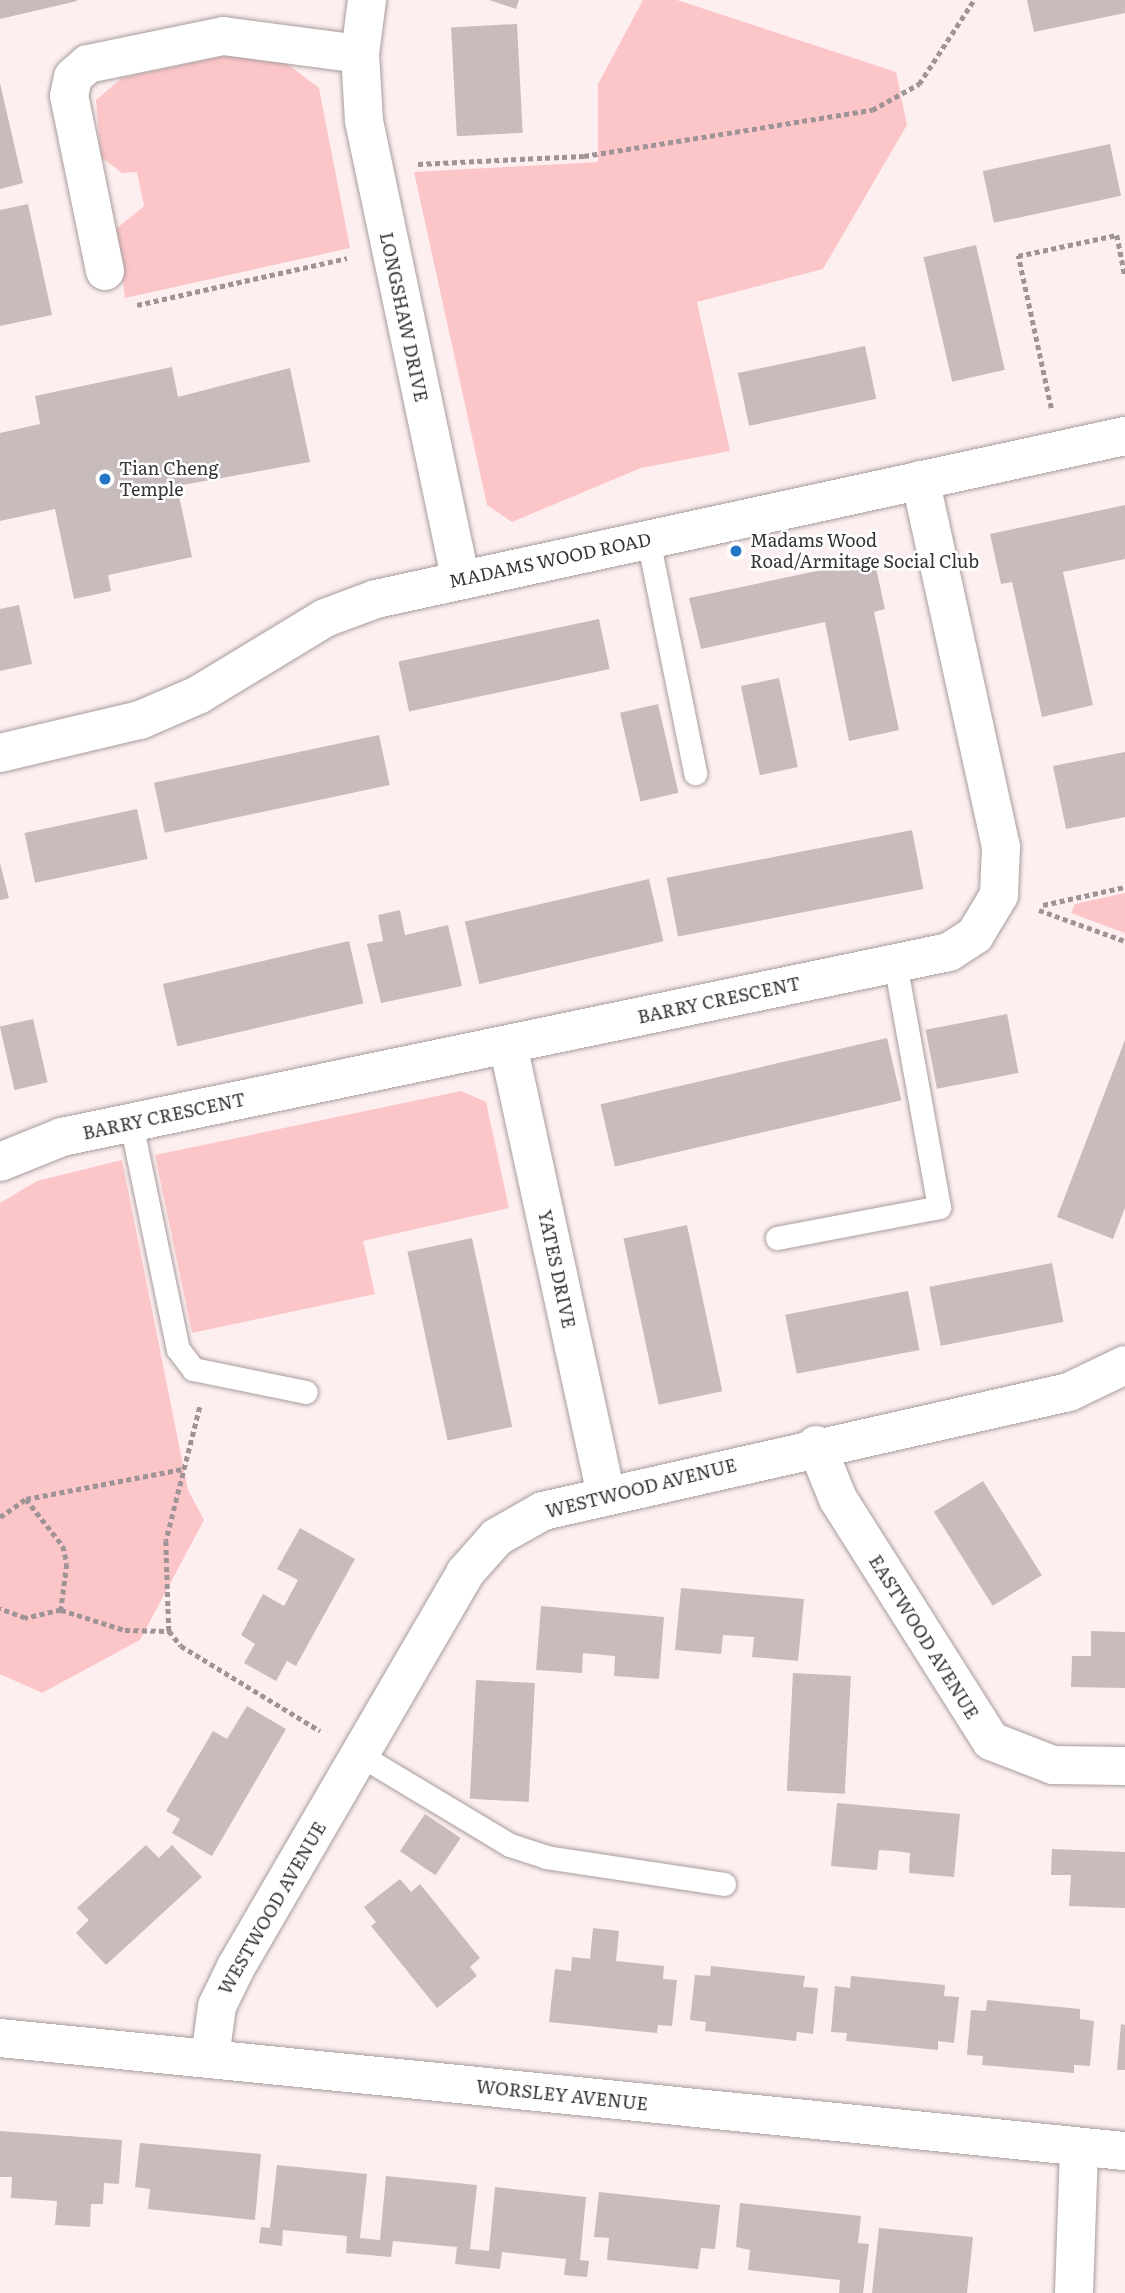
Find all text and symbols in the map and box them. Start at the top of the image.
street label: LONGSHAW DRIVE [375,230,433,404]
place label: Tian Cheng Temple [119,458,218,500]
marker: Tian Cheng Temple [97,471,113,487]
street label: MADAMS WOOD ROAD [447,528,653,592]
place label: Madams Wood Road/Armitage Social Club [750,530,979,572]
marker: Madams Wood Road/Armitage Social Club [728,543,744,559]
street label: BARRY CRESCENT [636,972,802,1028]
street label: BARRY CRESCENT [81,1088,247,1144]
street label: YATES DRIVE [534,1208,580,1330]
street label: WESTWOOD AVENUE [543,1454,739,1522]
street label: EASTWOOD AVENUE [865,1551,983,1723]
street label: WESTWOOD AVENUE [214,1818,330,1998]
street label: WORSLEY AVENUE [475,2075,649,2115]

